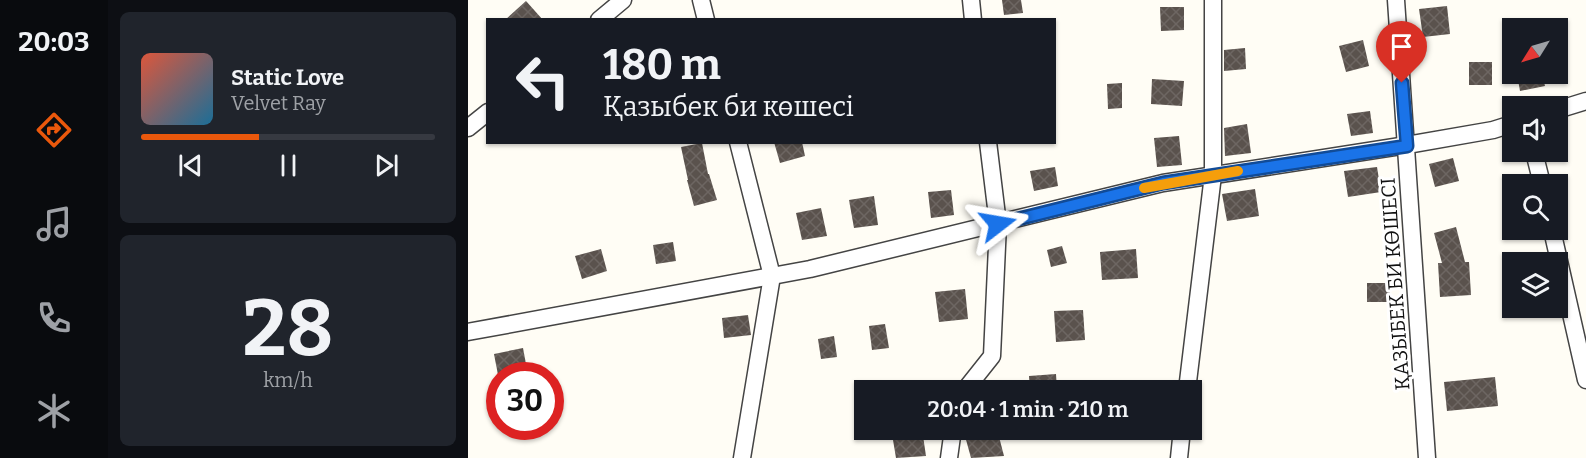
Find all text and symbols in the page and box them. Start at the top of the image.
north arrow [1502,18,1568,84]
map controls [1502,18,1568,318]
pin [1376,21,1427,83]
text: 20:03 [18,26,90,58]
icon: arrive [1385,30,1418,63]
text: 180 m [603,40,721,90]
icon: left [504,42,582,120]
text: Static Love [231,64,344,91]
text: Velvet Ray [231,91,326,115]
text: Қазыбек би көшесі [603,91,854,123]
button: sound [1502,96,1568,162]
icon: directions [33,109,75,151]
icon: previous [174,149,207,182]
icon: pause [272,149,305,182]
icon: next [370,149,403,182]
button: search [1502,174,1568,240]
street label: ҚАЗЫБЕК БИ КӨШЕСІ [1376,177,1414,391]
position arrow [966,192,1030,256]
icon: music [33,203,75,245]
button: layers [1502,252,1568,318]
text: 28 [243,282,333,376]
icon: phone [33,297,75,339]
speed limit sign: 30 [486,362,564,440]
text: km/h [263,368,313,392]
icon: climate [33,390,75,432]
text: 20:04 · 1 min · 210 m [928,396,1128,423]

